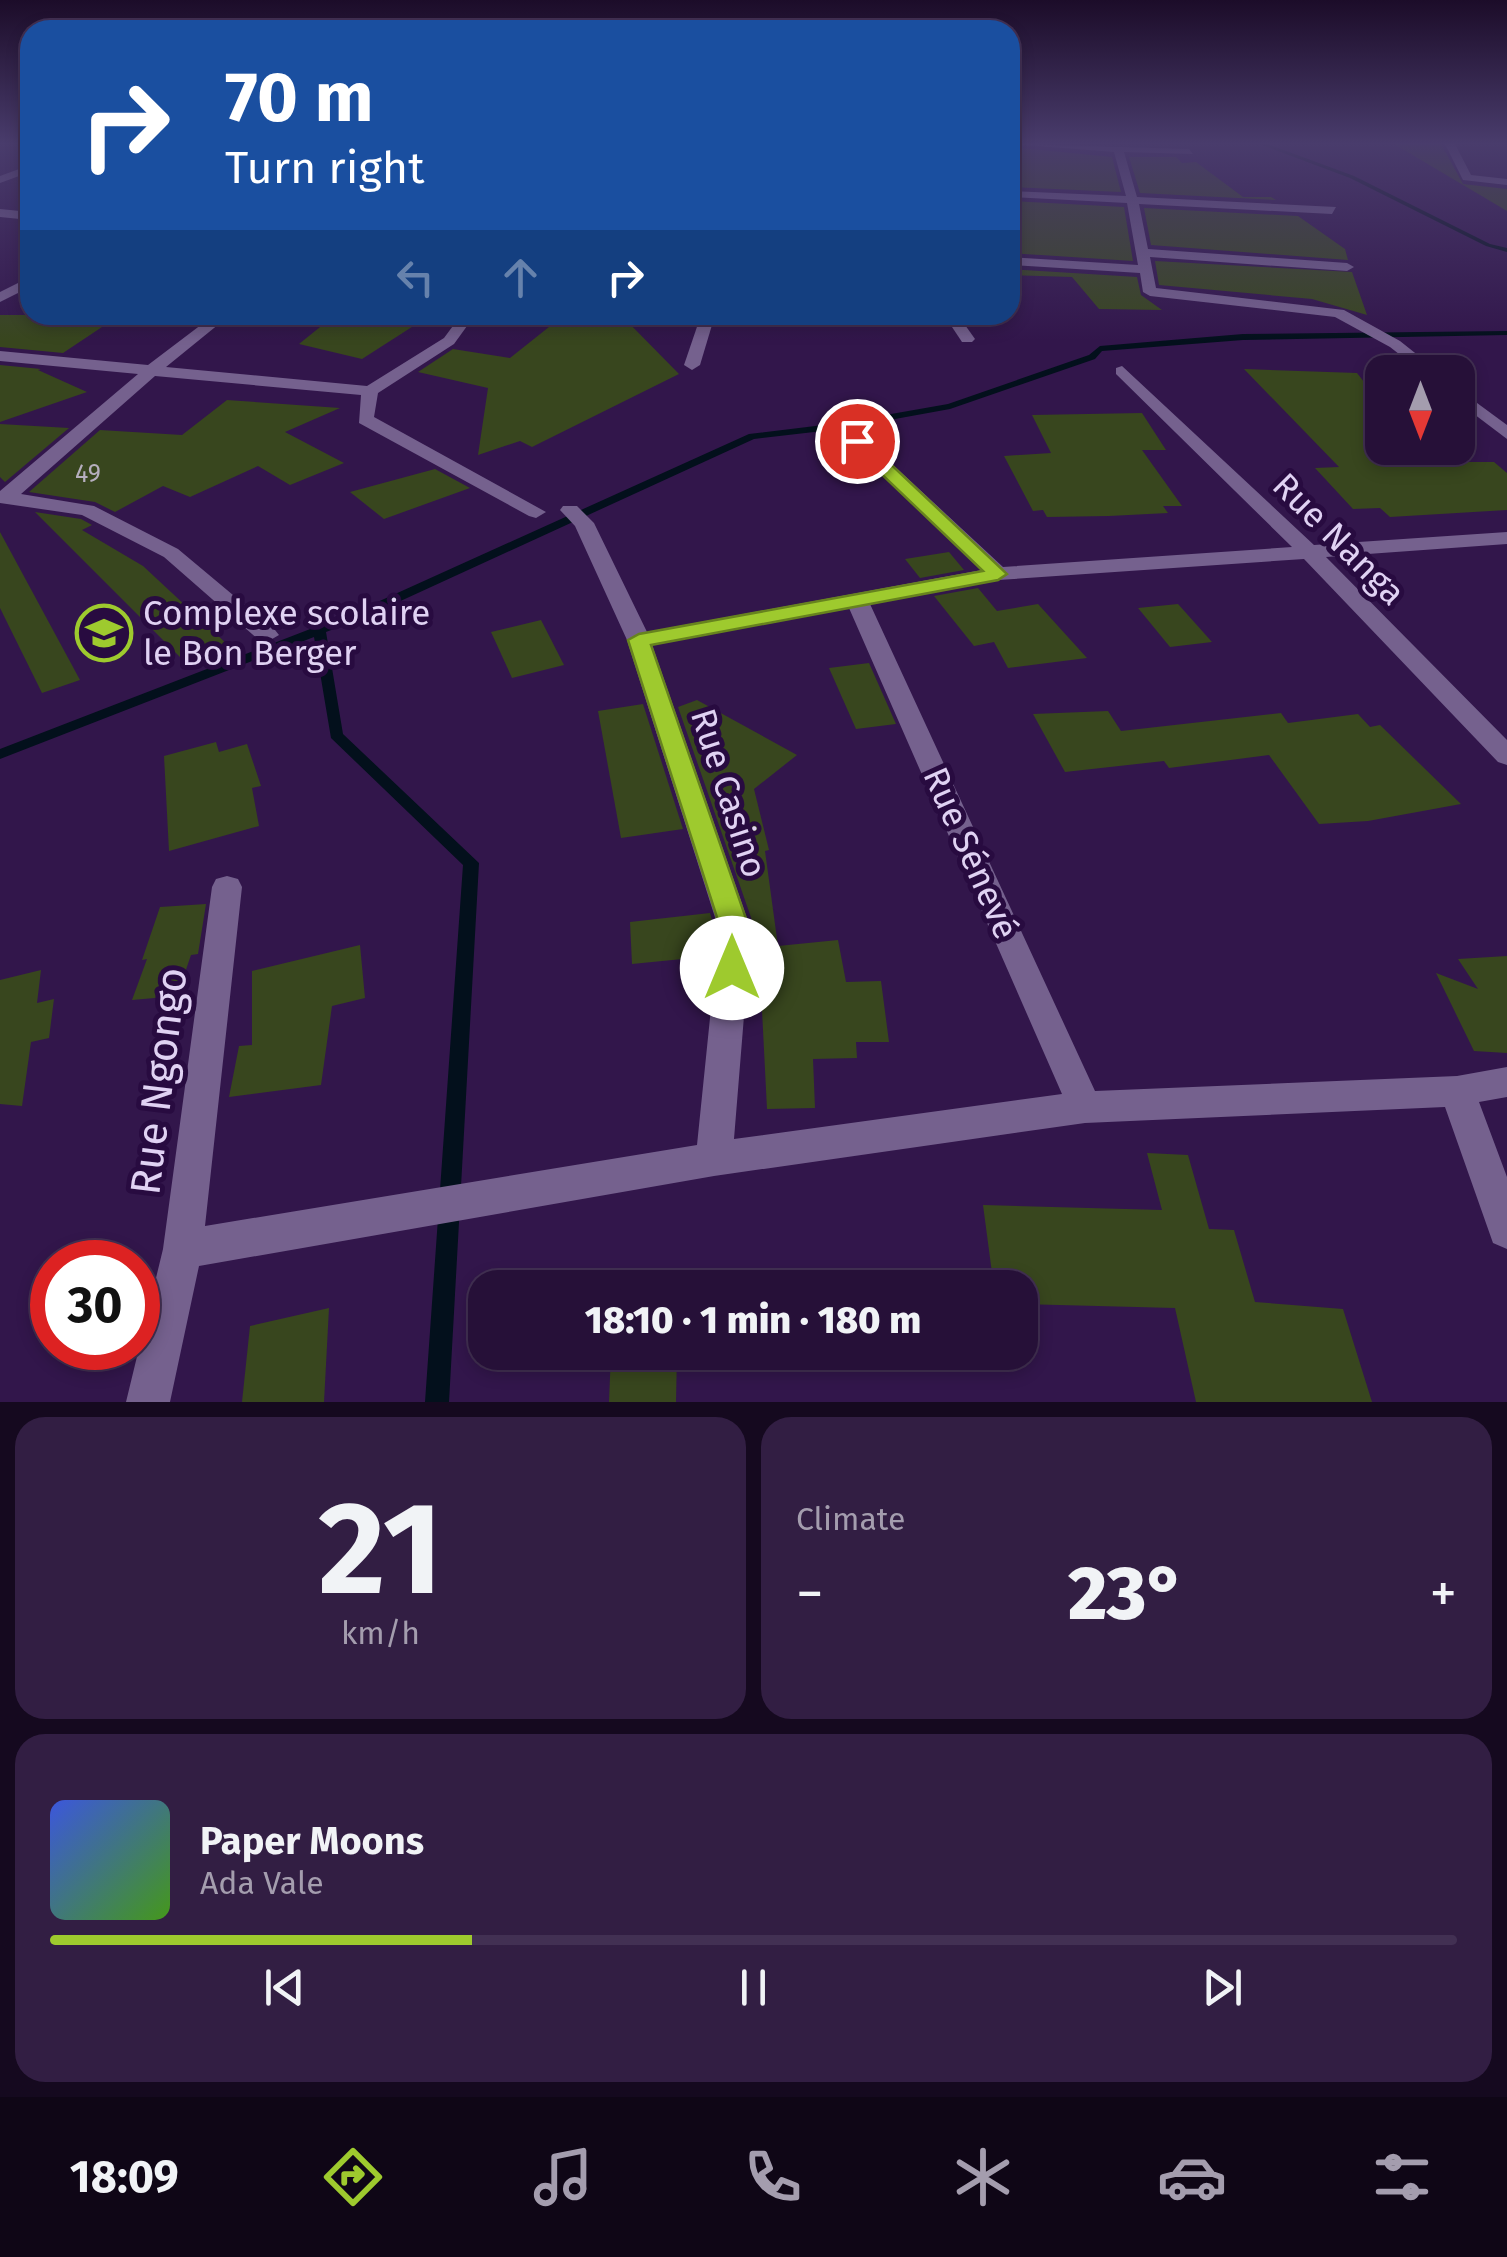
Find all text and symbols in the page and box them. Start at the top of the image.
text: 70 m [225,56,374,140]
icon: right [60,60,190,190]
text: Turn right [225,141,424,195]
icon: left [388,250,443,305]
icon: ahead [493,250,548,305]
icon: right [598,250,653,305]
north arrow [1365,355,1475,465]
map controls [1365,355,1475,465]
pin [815,399,900,484]
icon: arrive [830,414,885,469]
house number: 49 [75,459,101,489]
street label: Rue Nanga [1264,464,1414,614]
place label: Complexe scolaire le Bon Berger [143,592,430,674]
school or university icon: Complexe scolaire le Bon Berger [74,603,134,663]
street label: Rue Casino [682,703,776,883]
street label: Rue Sénevé [914,761,1028,945]
position arrow [680,916,784,1020]
street label: Rue Ngongo [120,965,198,1198]
speed limit sign: 30 [30,1240,160,1370]
text: 18:10 · 1 min · 180 m [585,1297,921,1343]
text: 21 [318,1471,443,1627]
text: Climate [796,1500,905,1538]
text: 23° [1068,1549,1185,1639]
text: − [796,1561,824,1627]
text: + [1430,1561,1457,1627]
text: km/h [341,1614,420,1652]
text: Paper Moons [200,1818,424,1864]
text: Ada Vale [200,1864,324,1902]
icon: previous [257,1960,312,2015]
icon: pause [726,1960,781,2015]
icon: next [1195,1960,1250,2015]
icon: directions [318,2142,388,2212]
icon: music [528,2142,598,2212]
icon: phone [738,2142,808,2212]
icon: climate [948,2142,1018,2212]
icon: car [1157,2142,1227,2212]
icon: filters [1367,2142,1437,2212]
text: 18:09 [70,2150,179,2204]

